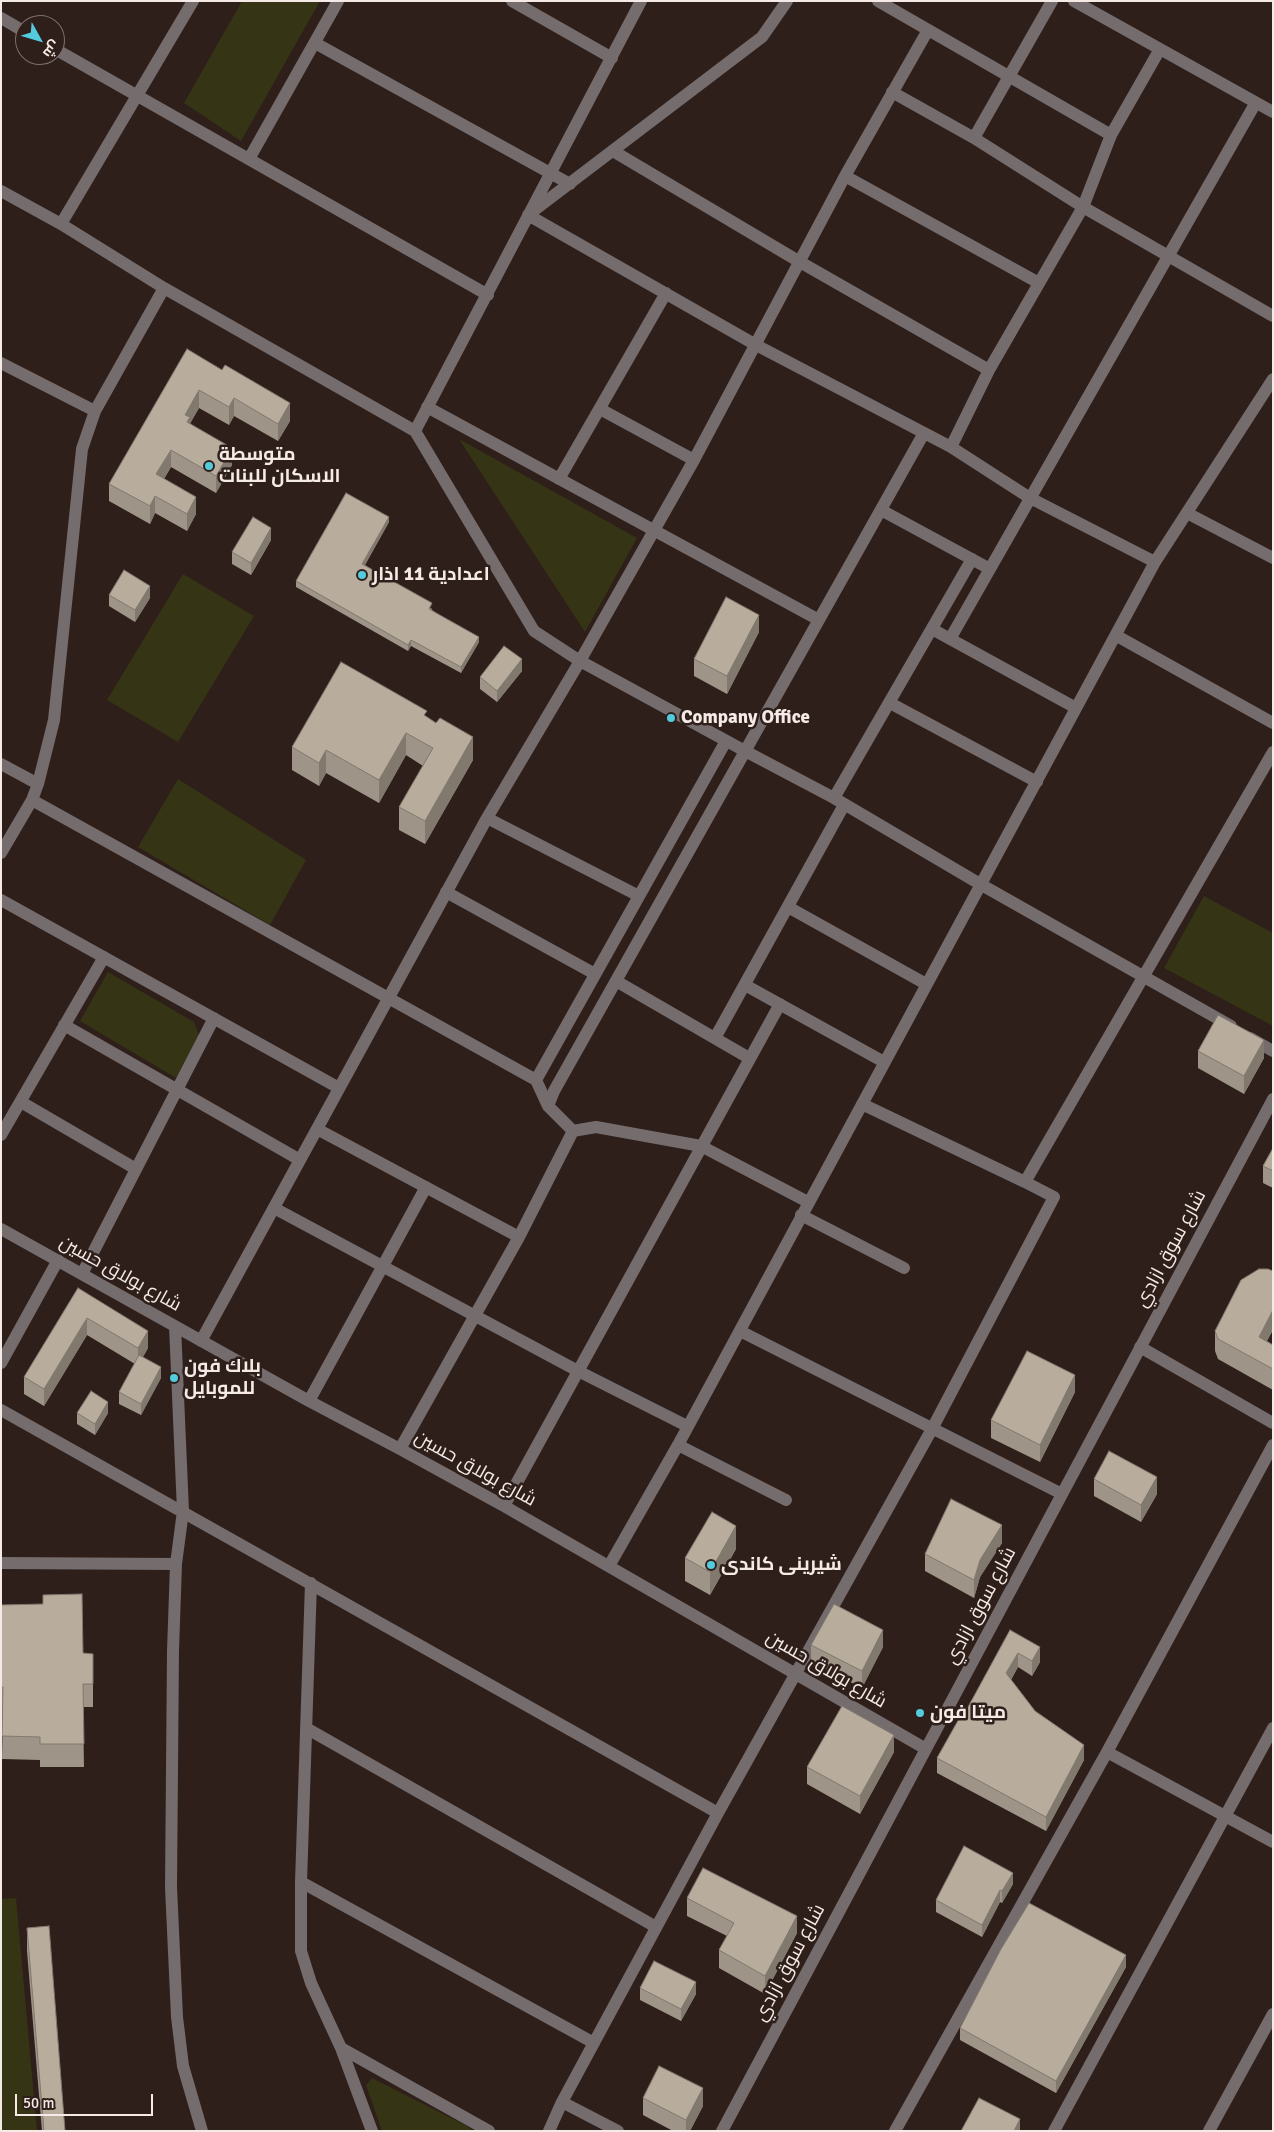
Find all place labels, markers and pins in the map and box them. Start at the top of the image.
place label: متوسطة الاسكان للبنات [219,444,341,488]
marker: متوسطة الاسكان للبنات [203,460,215,472]
place label: اعدادية 11 اذار [372,564,490,586]
marker: اعدادية 11 اذار [356,569,368,581]
place label: Company Office [681,707,810,729]
marker: Company Office [665,712,677,724]
place label: بلاك فون للموبايل [184,1356,261,1400]
marker: بلاك فون للموبايل [168,1372,180,1384]
place label: شیرینی کاندی [721,1554,842,1576]
marker: شیرینی کاندی [705,1559,717,1571]
place label: ميتا فون [930,1702,1006,1724]
marker: ميتا فون [914,1707,926,1719]

